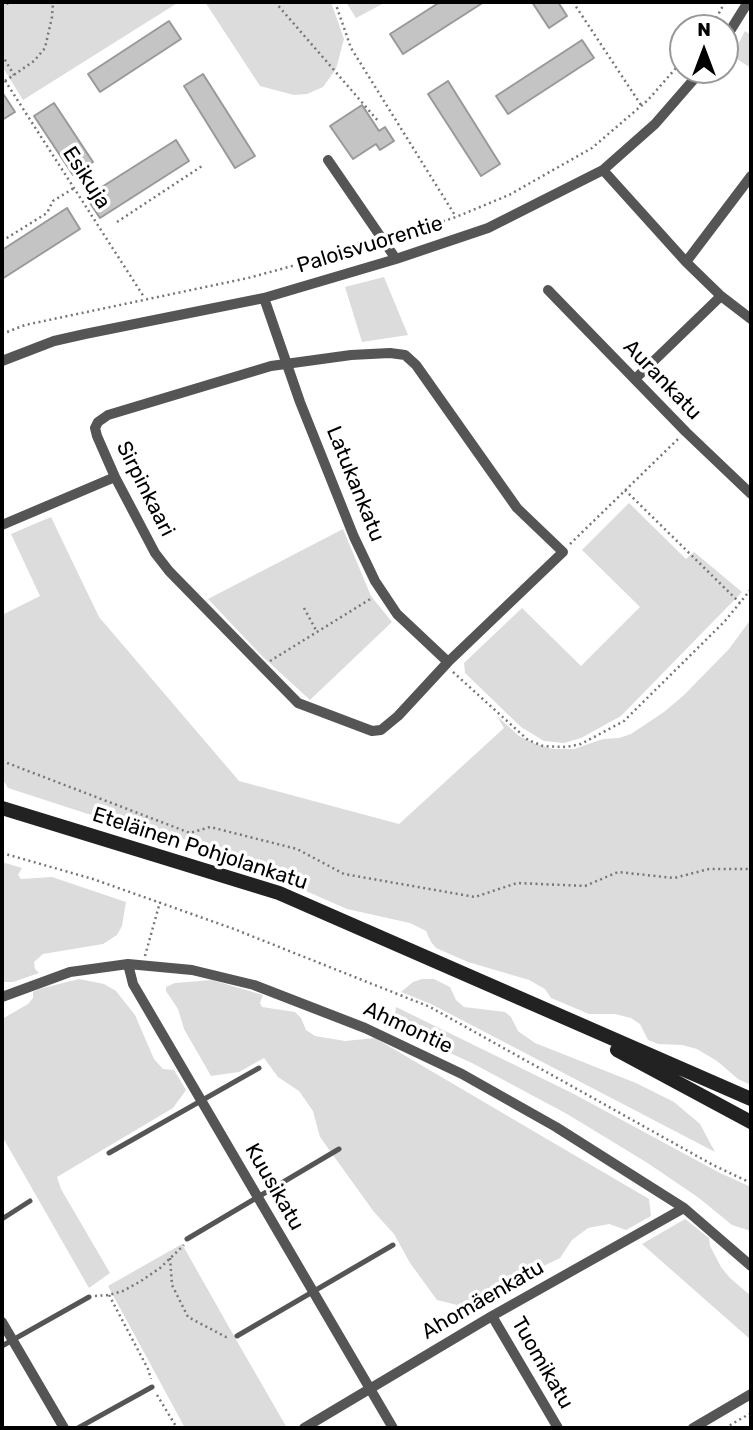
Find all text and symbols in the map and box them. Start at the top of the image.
north arrow [669,14,739,84]
text: N [697,18,711,41]
street label: Esikuja [57,142,115,214]
street label: Paloisvuorentie [294,211,446,279]
street label: Aurankatu [618,335,706,425]
street label: Latukankatu [320,423,390,545]
street label: Sirpinkaari [110,437,180,541]
street label: Eteläinen Pohjolankatu [89,802,311,896]
street label: Ahmontie [360,996,456,1060]
street label: Kuusikatu [239,1139,309,1235]
street label: Ahomäenkatu [418,1255,548,1345]
street label: Tuomikatu [506,1313,578,1413]

